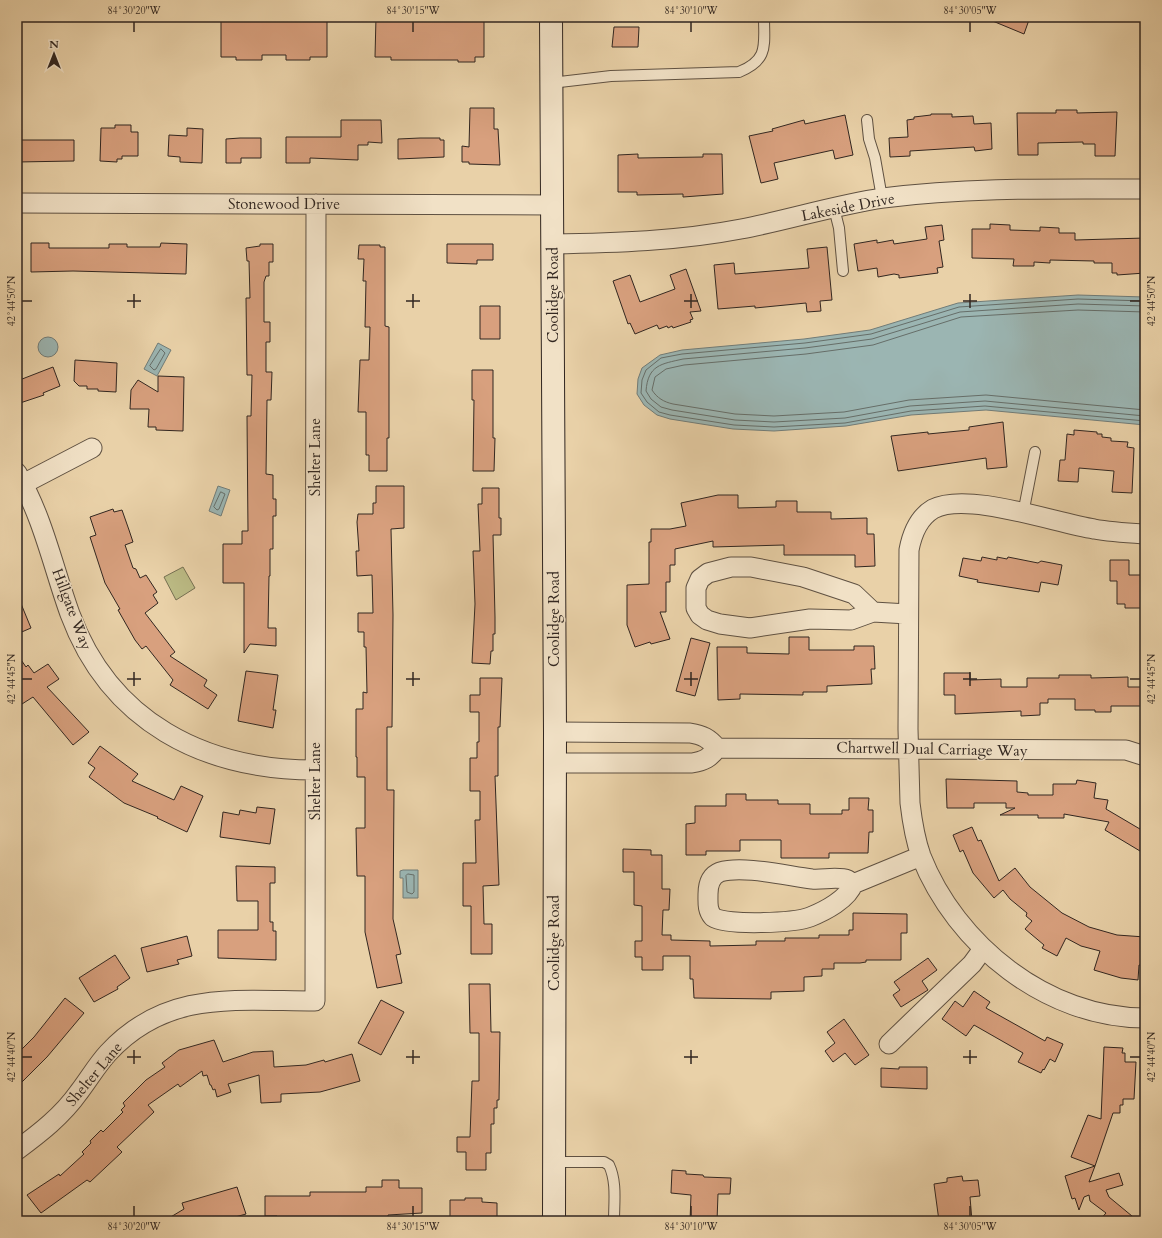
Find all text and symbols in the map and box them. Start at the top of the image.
text: 84°30'20"W [107,4,162,18]
text: 84°30'15"W [386,4,441,18]
text: 84°30'10"W [664,4,719,18]
text: 84°30'05"W [943,4,998,18]
north arrow [34,34,74,74]
text: N [49,37,59,52]
street label: Lakeside Drive [800,188,897,226]
street label: Stonewood Drive [228,194,340,214]
street label: Coolidge Road [543,247,563,343]
text: 42°44'50"N [5,275,19,326]
text: 42°44'50"N [1145,275,1159,326]
street label: Shelter Lane [305,418,325,496]
street label: Hillgate Way [47,565,97,653]
street label: Coolidge Road [544,571,564,667]
text: 42°44'45"N [5,653,19,704]
text: 42°44'45"N [1145,653,1159,704]
street label: Chartwell Dual Carriage Way [836,737,1028,761]
street label: Shelter Lane [305,742,325,820]
street label: Coolidge Road [544,895,564,991]
text: 42°44'40"N [5,1031,19,1082]
text: 42°44'40"N [1145,1031,1159,1082]
street label: Shelter Lane [61,1037,127,1110]
text: 84°30'20"W [107,1220,162,1234]
text: 84°30'15"W [386,1220,441,1234]
text: 84°30'10"W [664,1220,719,1234]
text: 84°30'05"W [943,1220,998,1234]

